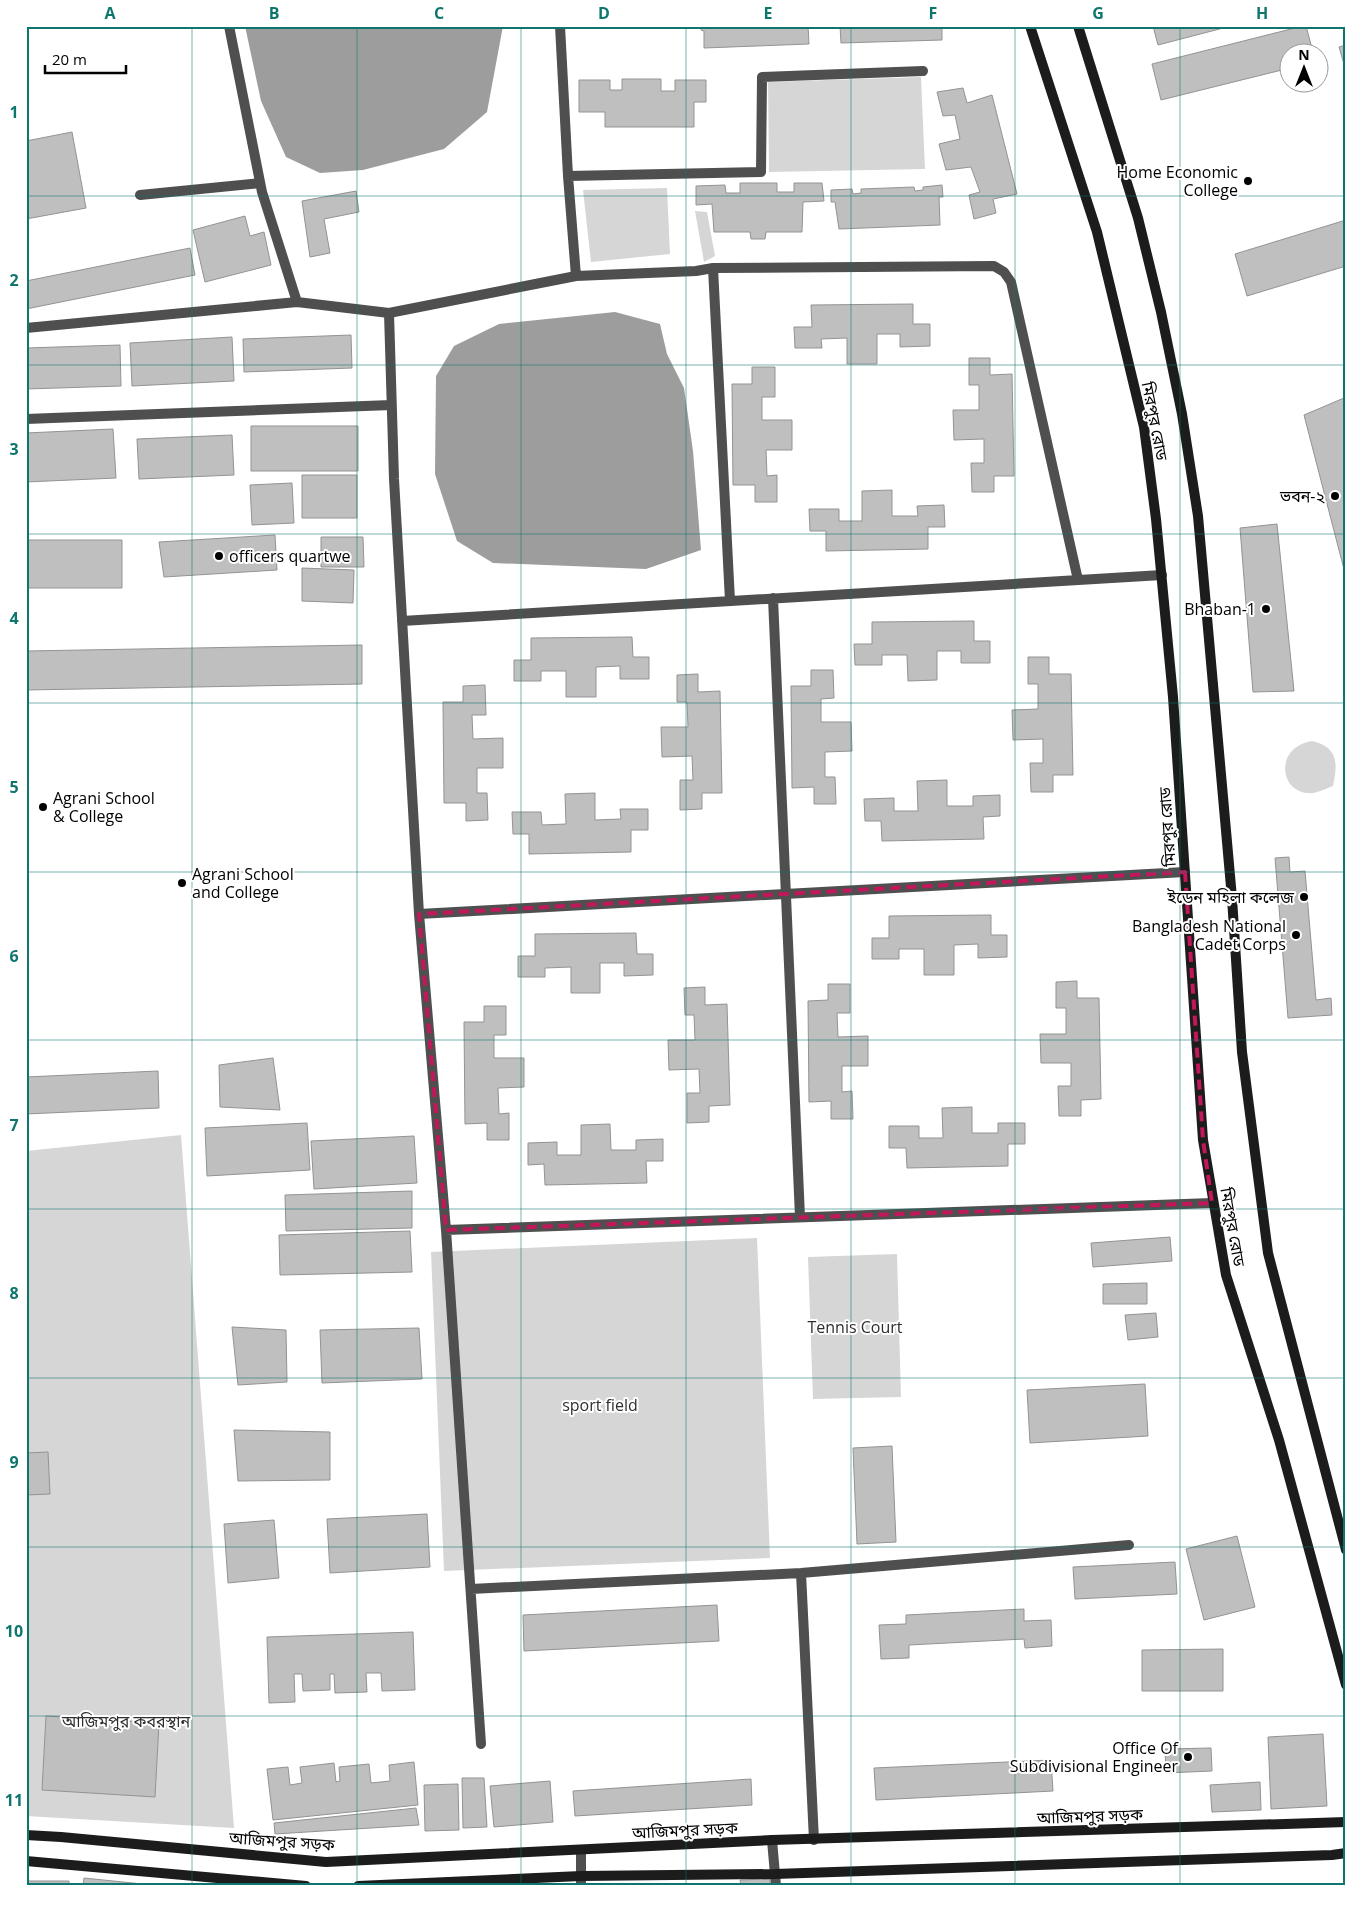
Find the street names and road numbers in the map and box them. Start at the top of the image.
street label: মিরপুর রোড [1136,379,1174,463]
street label: মিরপুর রোড [1153,786,1181,869]
street label: মিরপুর রোড [1215,1185,1251,1269]
street label: আজিমপুর সড়ক [1036,1803,1144,1829]
street label: আজিমপুর সড়ক [631,1816,739,1844]
street label: আজিমপুর সড়ক [227,1826,337,1856]

